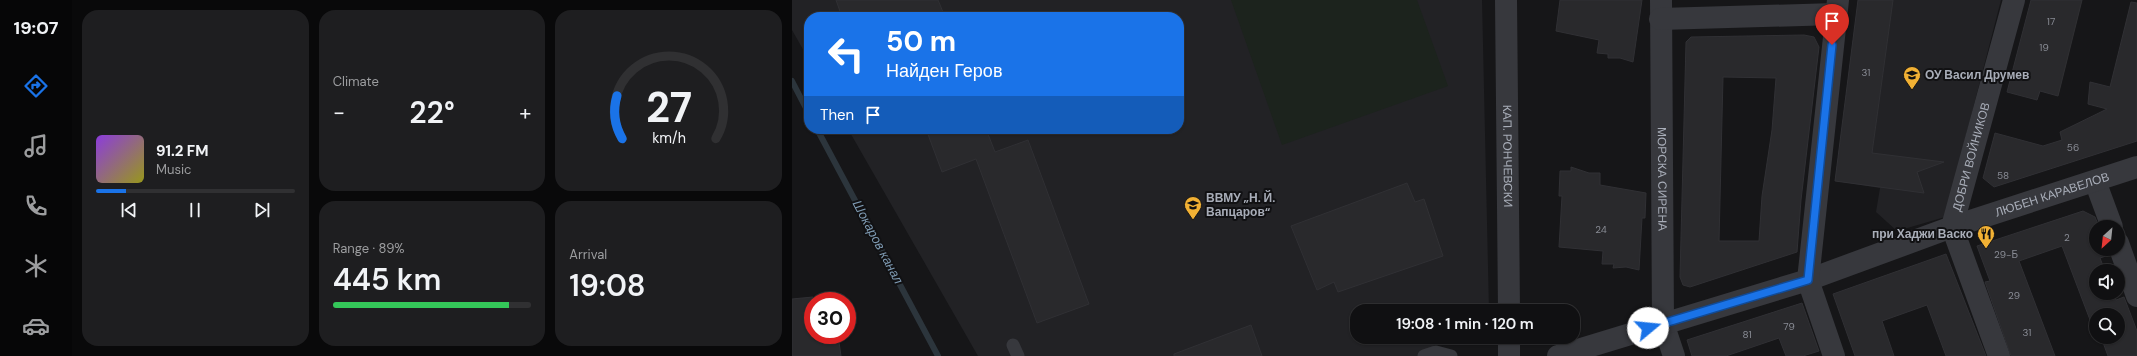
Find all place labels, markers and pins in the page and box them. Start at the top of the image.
pin [1815,4,1849,45]
school or university icon: ОУ Васил Друмев [1902,65,1922,90]
place label: ОУ Васил Друмев [1925,67,2029,83]
place label: ВВМУ „Н. Й. Вапцаров“ [1206,190,1275,220]
school or university icon: ВВМУ „Н. Й. Вапцаров“ [1183,195,1203,220]
restaurant icon: при Хаджи Васко [1976,224,1996,249]
place label: при Хаджи Васко [1872,226,1973,242]

